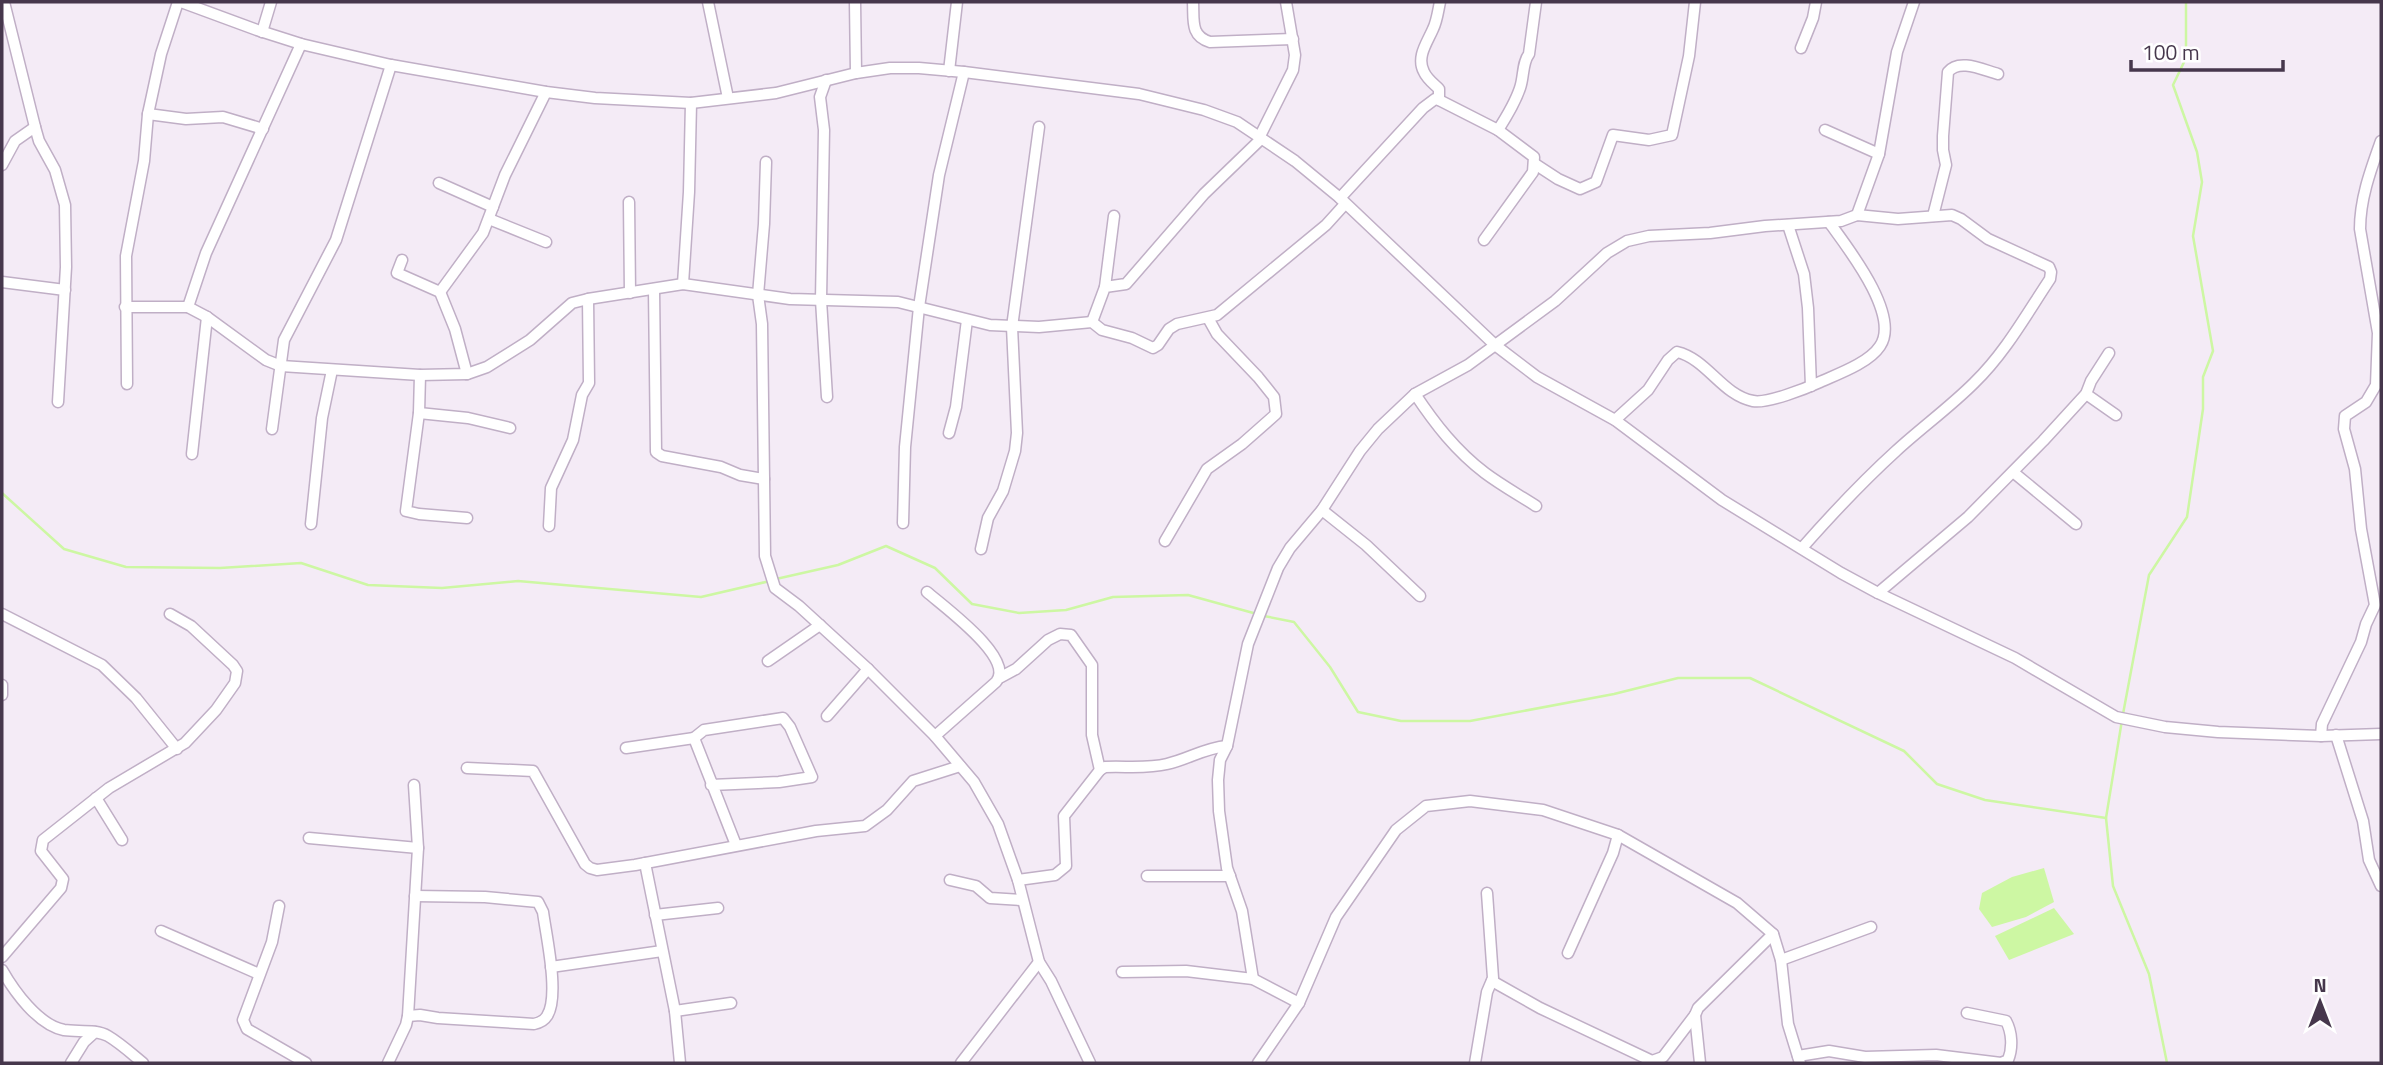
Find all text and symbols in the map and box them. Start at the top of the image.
scale bar [2131,28,2283,72]
text: 100 m [2142,36,2199,68]
north arrow [2285,967,2355,1037]
text: N [2313,970,2327,999]

